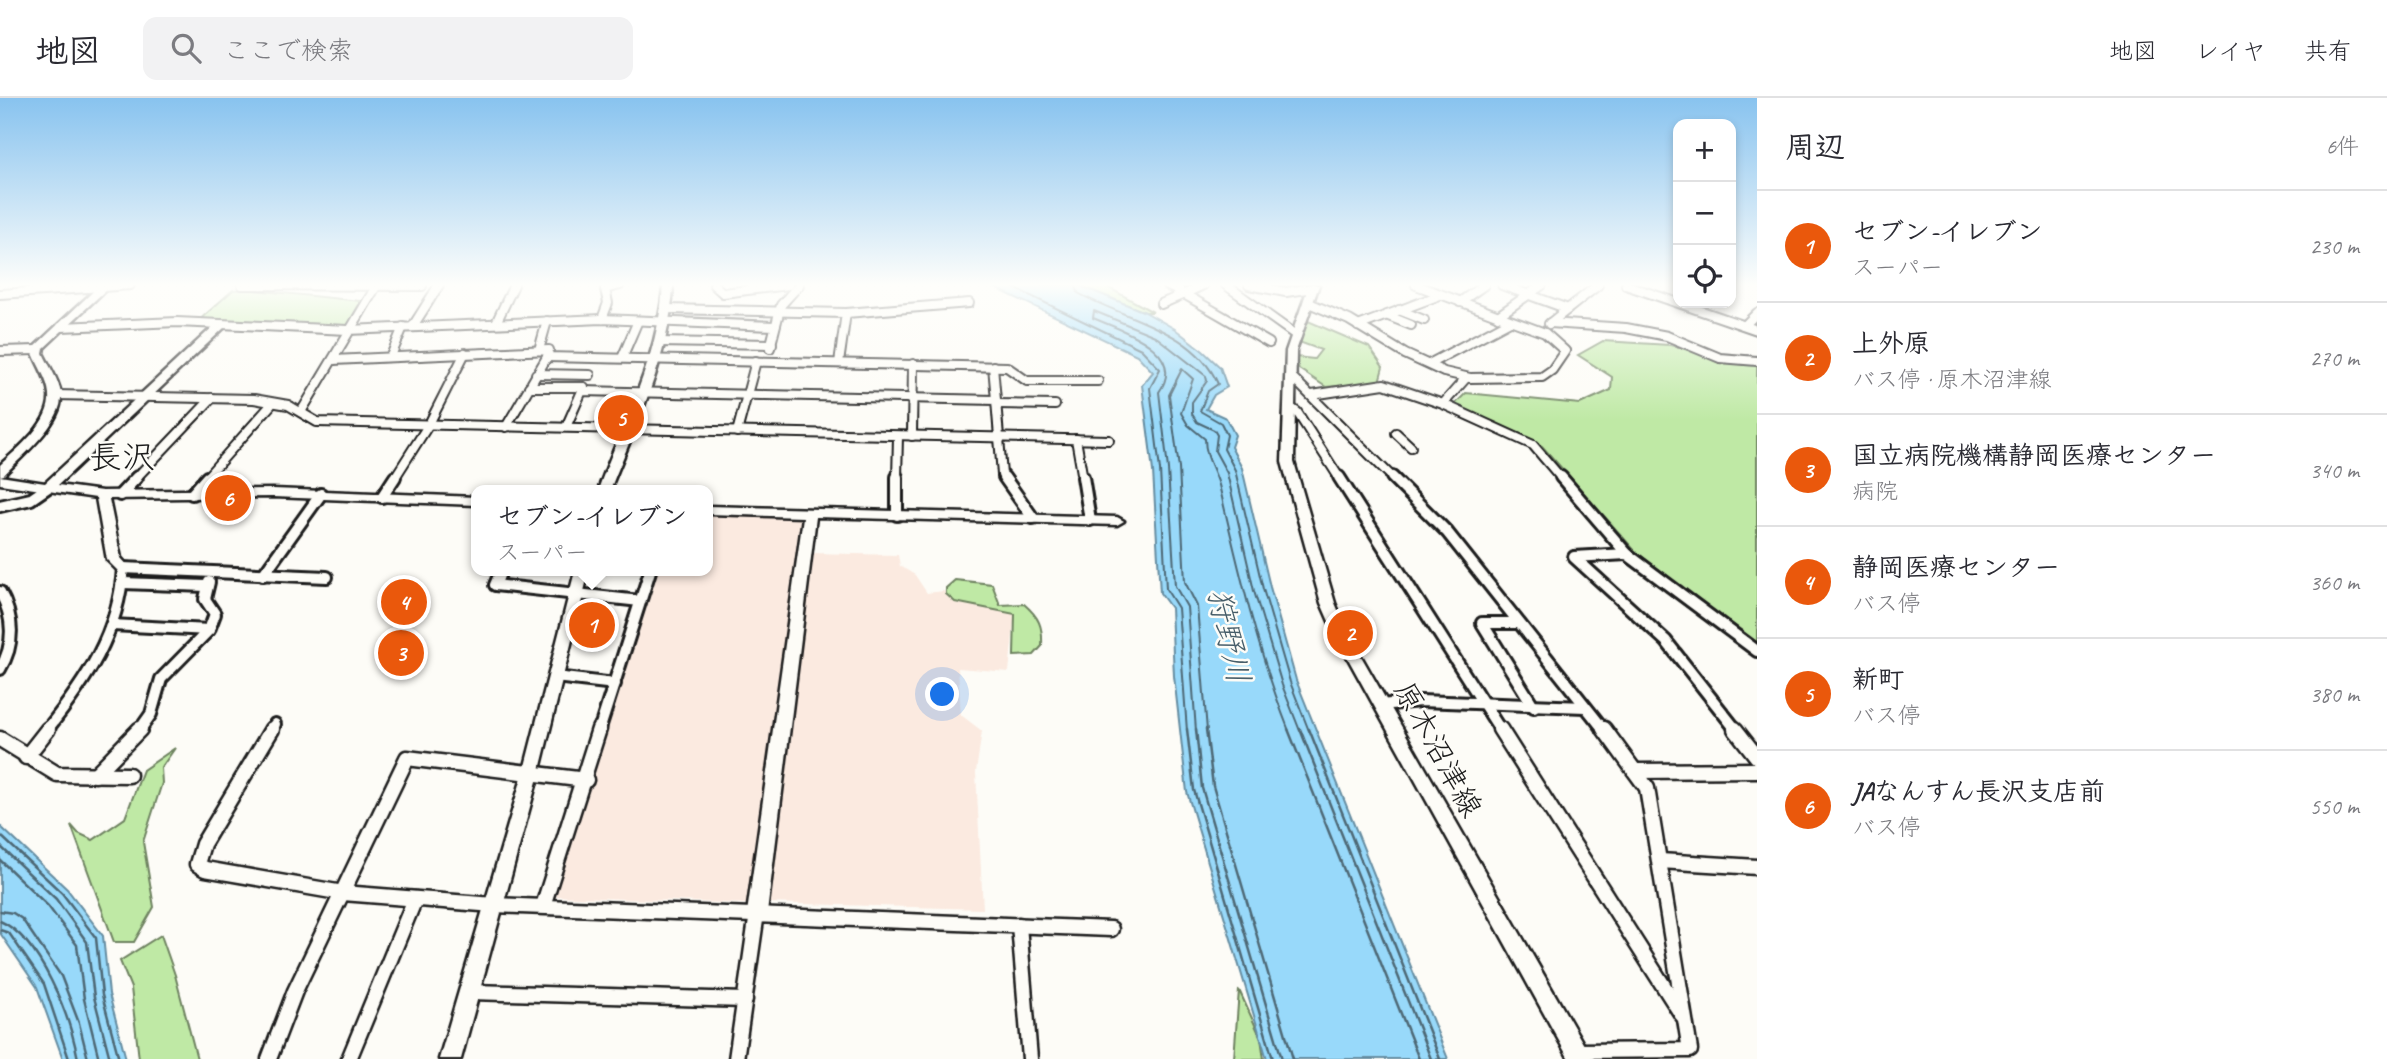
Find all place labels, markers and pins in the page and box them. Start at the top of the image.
pin: 5 [598,392,644,444]
pin: 6 [205,472,251,524]
pin: 4 [381,576,427,628]
pin: 1 [569,599,615,651]
pin: 2 [1327,607,1373,659]
pin: 3 [378,627,424,679]

